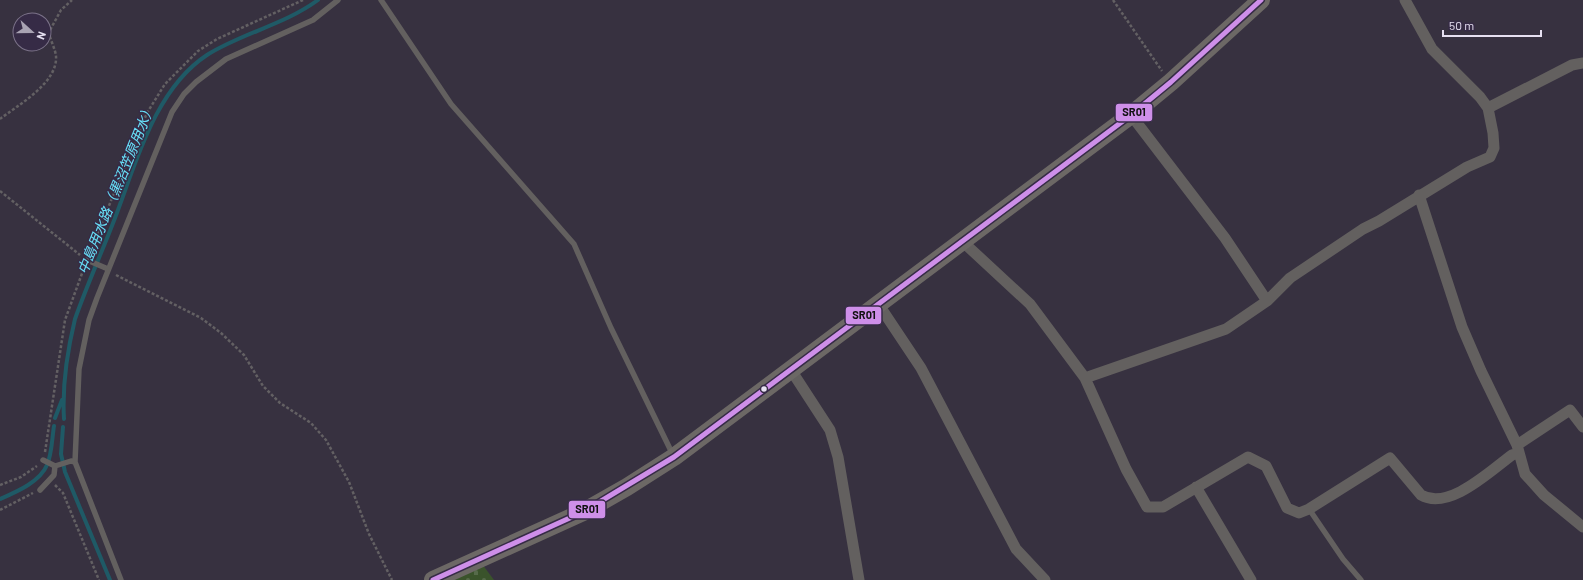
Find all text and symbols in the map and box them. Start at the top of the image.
north arrow [12,12,52,52]
scale bar [1443,12,1541,38]
text: 50 m [1449,18,1474,32]
text: N [34,30,49,42]
water label: 中島用水路（黒沼笠原用水） [74,101,158,276]
line badge: SR01 [1115,103,1153,122]
text: SR01 [1122,105,1146,118]
line badge: SR01 [845,306,882,325]
text: SR01 [852,308,876,321]
unlabelled marker [759,384,769,394]
line badge: SR01 [568,500,606,519]
text: SR01 [575,502,599,515]

